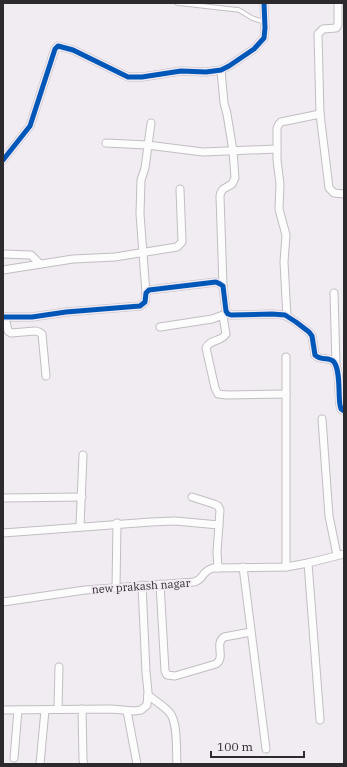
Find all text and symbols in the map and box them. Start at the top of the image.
street label: new prakash nagar [91,576,191,596]
scale bar [211,733,304,759]
text: 100 m [217,739,253,754]

